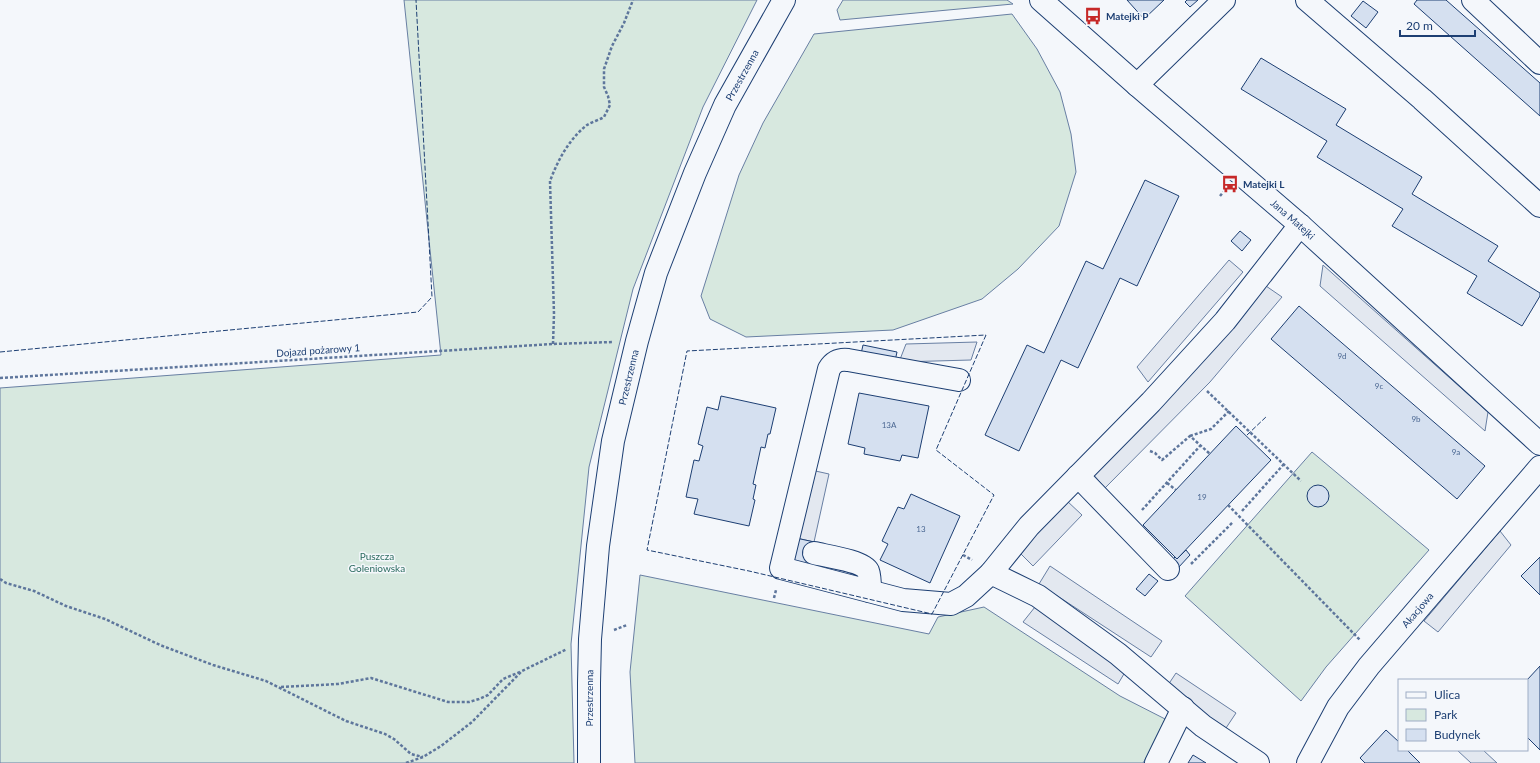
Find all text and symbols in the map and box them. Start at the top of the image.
bus stop icon: Matejki P [1083,6,1103,26]
place label: Matejki P [1106,10,1148,22]
scale bar [1400,12,1475,38]
text: 20 m [1406,18,1433,33]
street label: Przestrzenna [723,47,761,103]
bus stop icon: Matejki L [1220,174,1240,194]
place label: Matejki L [1243,178,1285,190]
street label: Jana Matejki [1268,197,1318,242]
street label: Dojazd pożarowy 1 [276,341,361,359]
street label: Przestrzenna [616,348,641,406]
house number: 9d [1337,351,1347,361]
house number: 9c [1375,381,1383,391]
house number: 9b [1411,414,1421,424]
house number: 13A [882,420,897,430]
house number: 9a [1452,447,1460,457]
house number: 19 [1197,492,1207,502]
house number: 13 [916,524,926,534]
park label: Puszcza Goleniowska [349,550,405,574]
street label: Akacjowa [1399,590,1436,630]
street label: Przestrzenna [583,669,595,726]
legend [1398,679,1528,751]
text: Ulica [1434,687,1460,702]
text: Park [1434,707,1458,722]
text: Budynek [1434,727,1481,742]

